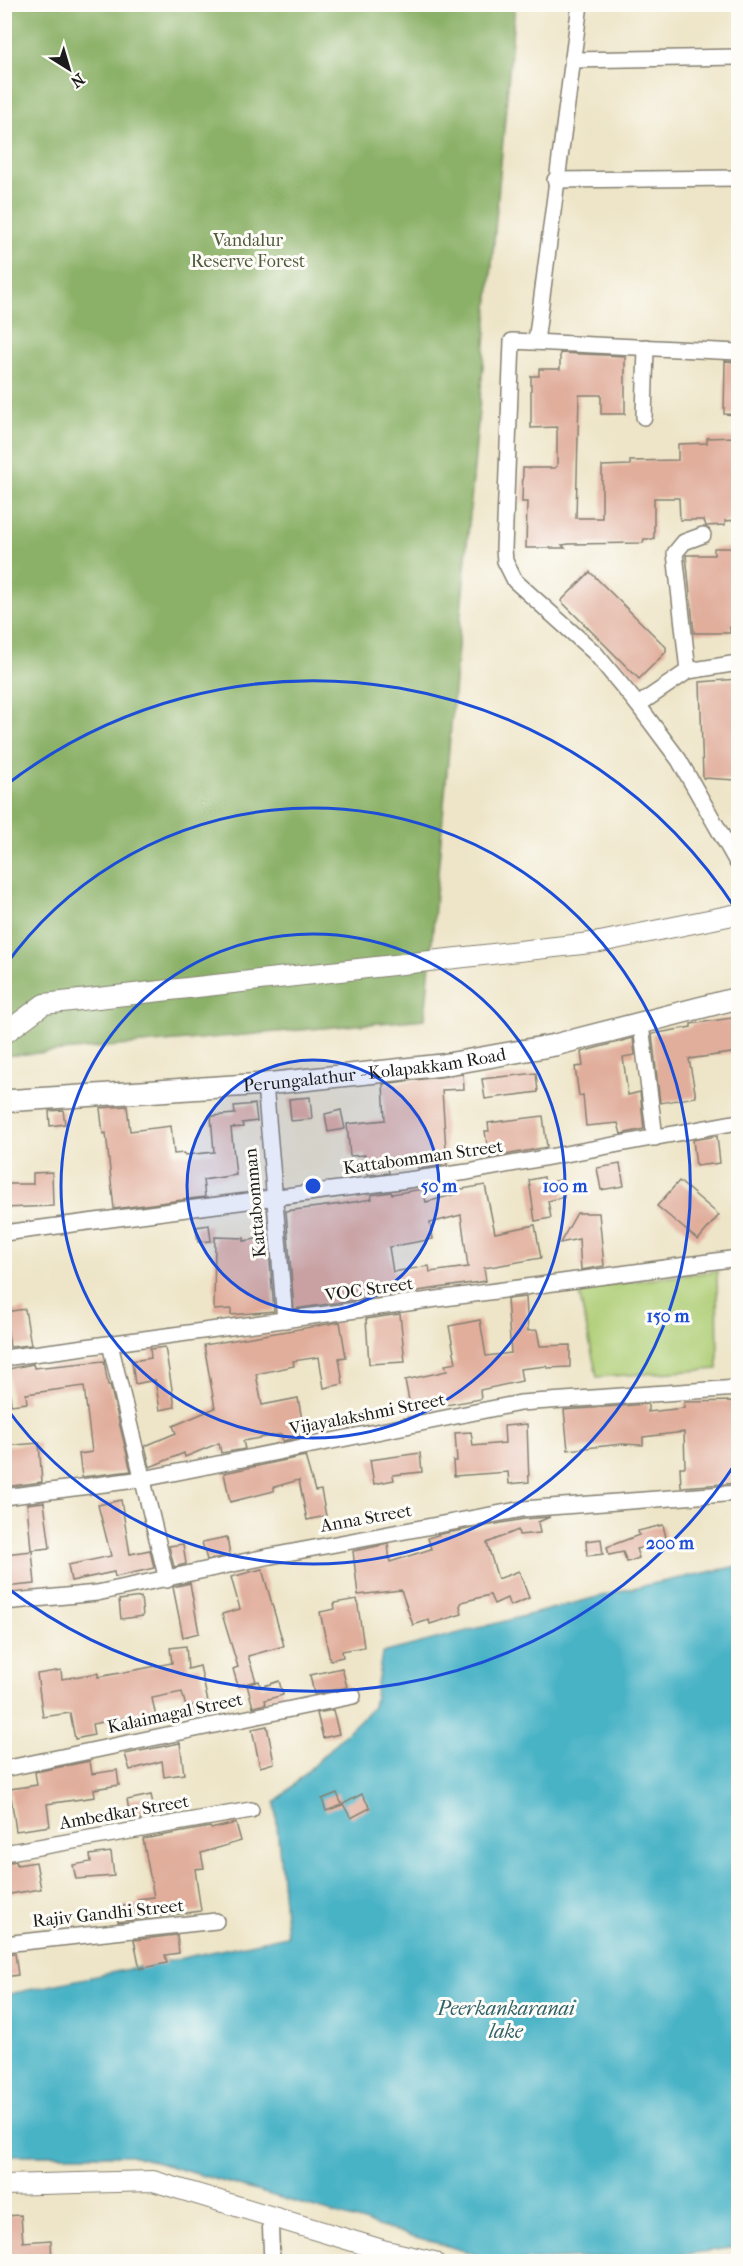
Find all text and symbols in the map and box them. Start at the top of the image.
north arrow [39,39,99,99]
text: N [66,69,88,92]
park label: Vandalur Reserve Forest [191,230,306,272]
street label: Perungalathur - Kolapakkam Road [243,1044,508,1096]
street label: Kattabomman Street [342,1136,505,1179]
street label: Kattabomman [240,1147,271,1259]
centre of rings [303,1176,323,1196]
text: 50 m [421,1176,458,1197]
text: 100 m [542,1176,589,1197]
street label: VOC Street [323,1273,415,1306]
text: 150 m [647,1306,690,1327]
street label: Vijayalakshmi Street [287,1389,447,1440]
street label: Anna Street [318,1500,414,1537]
text: 200 m [646,1533,695,1554]
street label: Kalaimagal Street [106,1689,245,1738]
street label: Ambedkar Street [57,1791,191,1834]
street label: Rajiv Gandhi Street [31,1895,185,1932]
water label: Peerkankaranai lake [436,1997,576,2043]

